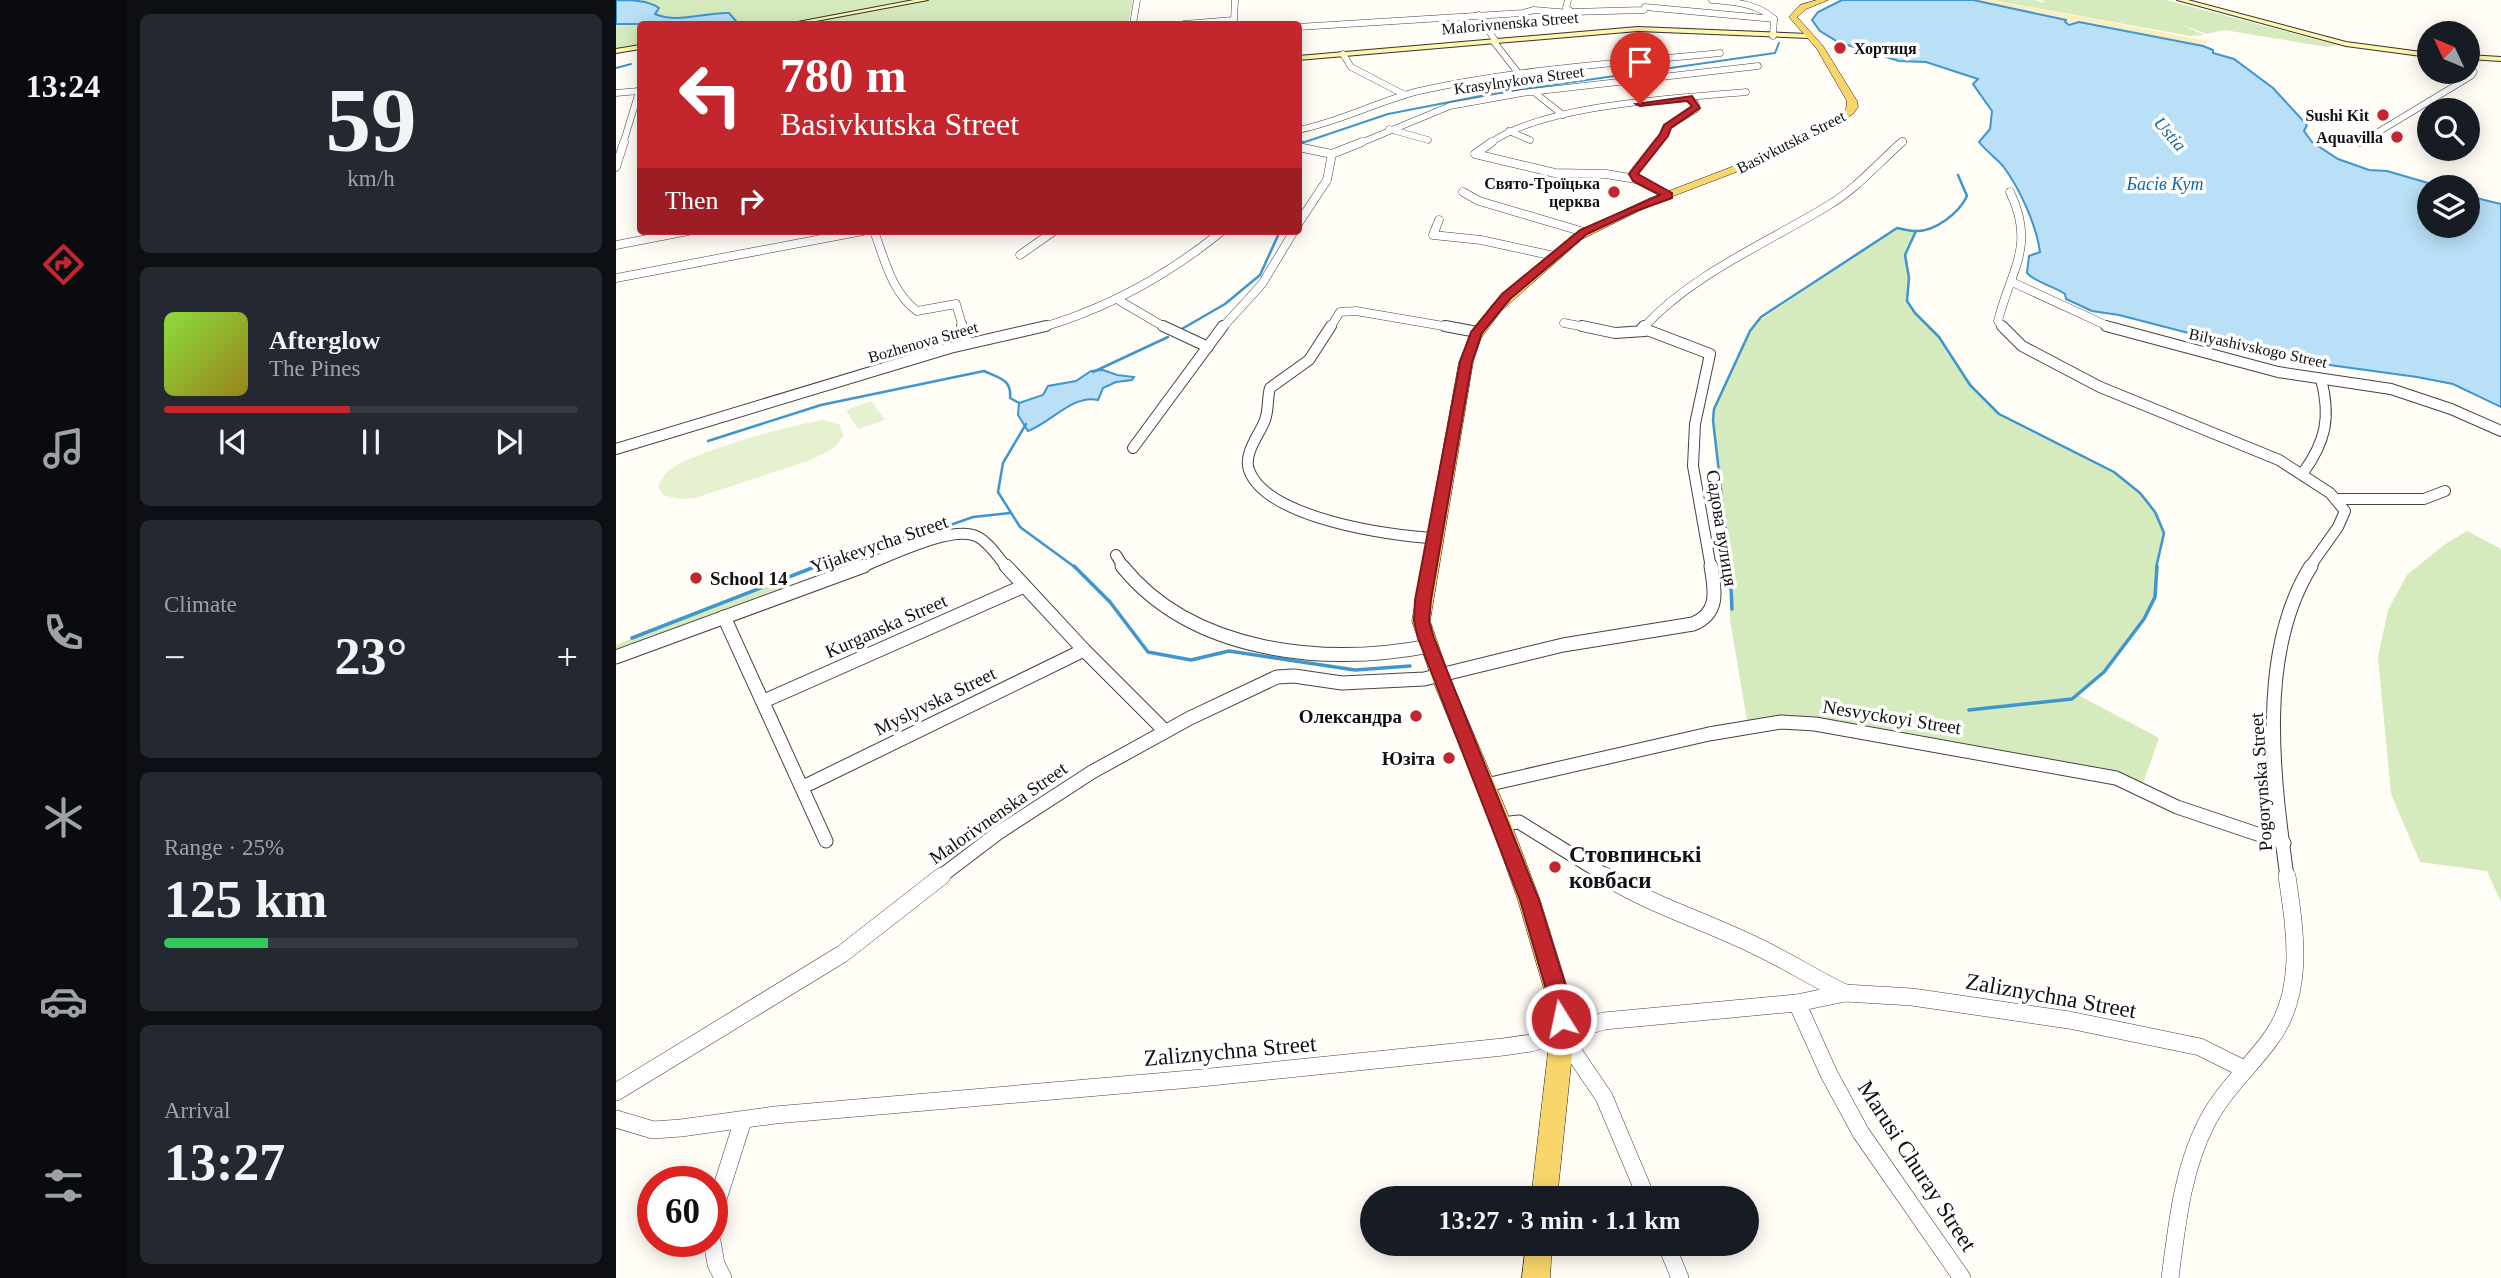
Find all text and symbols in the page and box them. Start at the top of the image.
street label: Malorivnenska Street [1441,9,1580,37]
north arrow [2417,21,2480,84]
map controls [2417,21,2480,238]
pin [1610,32,1670,104]
marker: Хортиця [1832,40,1848,56]
place label: Хортиця [1854,40,1917,58]
icon: arrive [1621,43,1659,81]
text: 780 m [780,48,907,103]
icon: left [665,49,756,140]
street label: Krasylnykova Street [1453,62,1586,99]
text: 13:24 [26,68,100,104]
text: 59 [326,70,417,171]
button: search [2417,98,2480,161]
text: Basivkutska Street [780,106,1019,142]
street label: Basivkutska Street [1734,107,1849,177]
place label: Sushi Kit [2305,107,2370,124]
marker: Sushi Kit [2375,107,2391,123]
water label: Ustia [2150,113,2190,155]
place label: Aquavilla [2316,129,2383,147]
marker: Aquavilla [2389,129,2405,145]
text: km/h [347,166,395,191]
water label: Басів Кут [2125,174,2204,194]
place label: Свято-Троїцька церква [1484,175,1600,211]
button: layers [2417,175,2480,238]
icon: right [732,182,770,220]
marker: Свято-Троїцька церква [1606,184,1622,200]
text: Then [665,186,718,215]
icon: directions [39,240,88,289]
street label: Bozhenova Street [866,318,980,366]
street label: Bilyashivskogo Street [2187,325,2329,372]
text: Afterglow [269,326,380,355]
text: The Pines [269,356,360,381]
icon: previous [214,423,252,461]
icon: pause [352,423,390,461]
icon: next [490,423,528,461]
icon: music [39,424,88,473]
street label: Садова вулиця [1702,468,1742,588]
street label: Yijakevycha Street [807,510,951,577]
place label: School 14 [710,568,788,589]
marker: School 14 [688,570,704,586]
street label: Kurganska Street [822,589,951,662]
text: Climate [164,592,237,617]
icon: phone [39,608,88,657]
text: 23° [335,628,407,685]
text: − [164,636,185,678]
text: + [557,636,578,678]
street label: Myslyvska Street [871,662,1000,739]
street label: Nesvyckoyi Street [1821,696,1963,738]
place label: Олександра [1299,706,1402,727]
marker: Олександра [1408,708,1424,724]
street label: Pogorynska Street [2246,711,2276,852]
place label: Юзіта [1382,748,1435,769]
marker: Юзіта [1441,750,1457,766]
street label: Malorivnenska Street [925,757,1071,868]
icon: climate [39,793,88,842]
text: Range · 25% [164,835,284,860]
place label: Стовпинські ковбаси [1569,842,1702,893]
marker: Стовпинські ковбаси [1547,859,1563,875]
text: 125 km [164,871,327,928]
street label: Zaliznychna Street [1964,969,2139,1023]
icon: car [39,977,88,1026]
position arrow [1524,982,1598,1056]
street label: Zaliznychna Street [1143,1031,1318,1071]
street label: Marusi Churay Street [1853,1076,1982,1256]
text: Arrival [164,1098,230,1123]
text: 13:27 [164,1134,285,1191]
icon: filters [39,1161,88,1210]
speed limit sign: 60 [637,1166,728,1257]
text: 13:27 · 3 min · 1.1 km [1439,1206,1680,1235]

